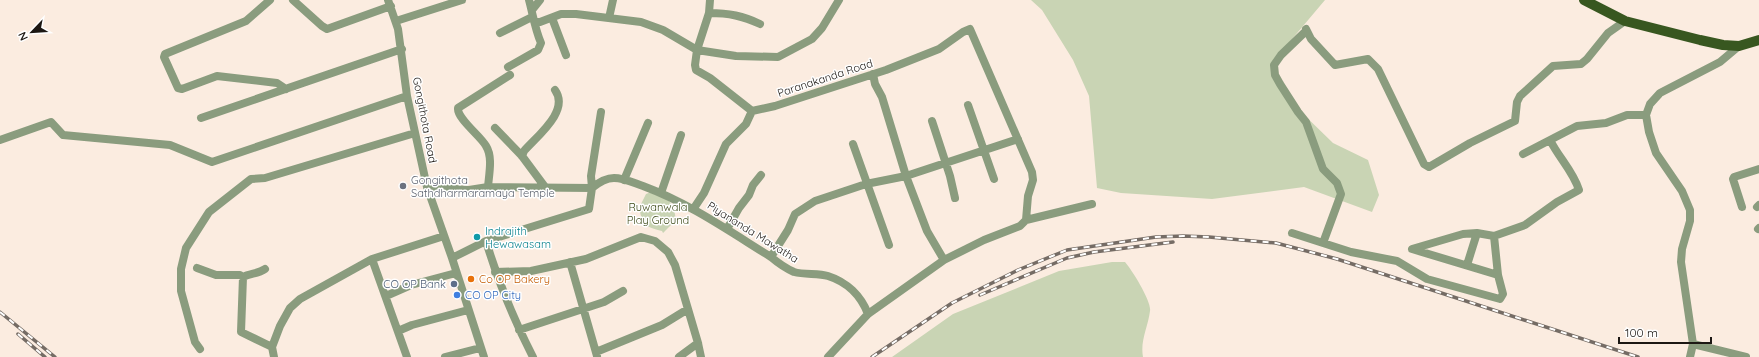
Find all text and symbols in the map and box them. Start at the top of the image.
north arrow [12,12,52,52]
text: N [15,30,31,43]
street label: Paranakanda Road [776,56,874,100]
street label: Gongithota Road [410,76,440,164]
place label: Gongithota Sathdharmaramaya Temple [411,173,555,200]
marker: Gongithota Sathdharmaramaya Temple [398,181,408,191]
street label: Piyananda Mawatha [705,198,801,266]
park label: Ruwanwala Play Ground [627,200,689,227]
place label: Indrajith Hewawasam [485,224,551,251]
marker: Indrajith Hewawasam [472,232,482,242]
place label: Co OP Bakery [479,272,550,286]
marker: Co OP Bakery [466,274,476,284]
place label: CO OP Bank [383,277,446,291]
marker: CO OP Bank [449,279,459,289]
place label: CO OP City [465,288,521,302]
marker: CO OP City [452,290,462,300]
scale bar [1619,319,1711,345]
text: 100 m [1625,325,1658,340]

